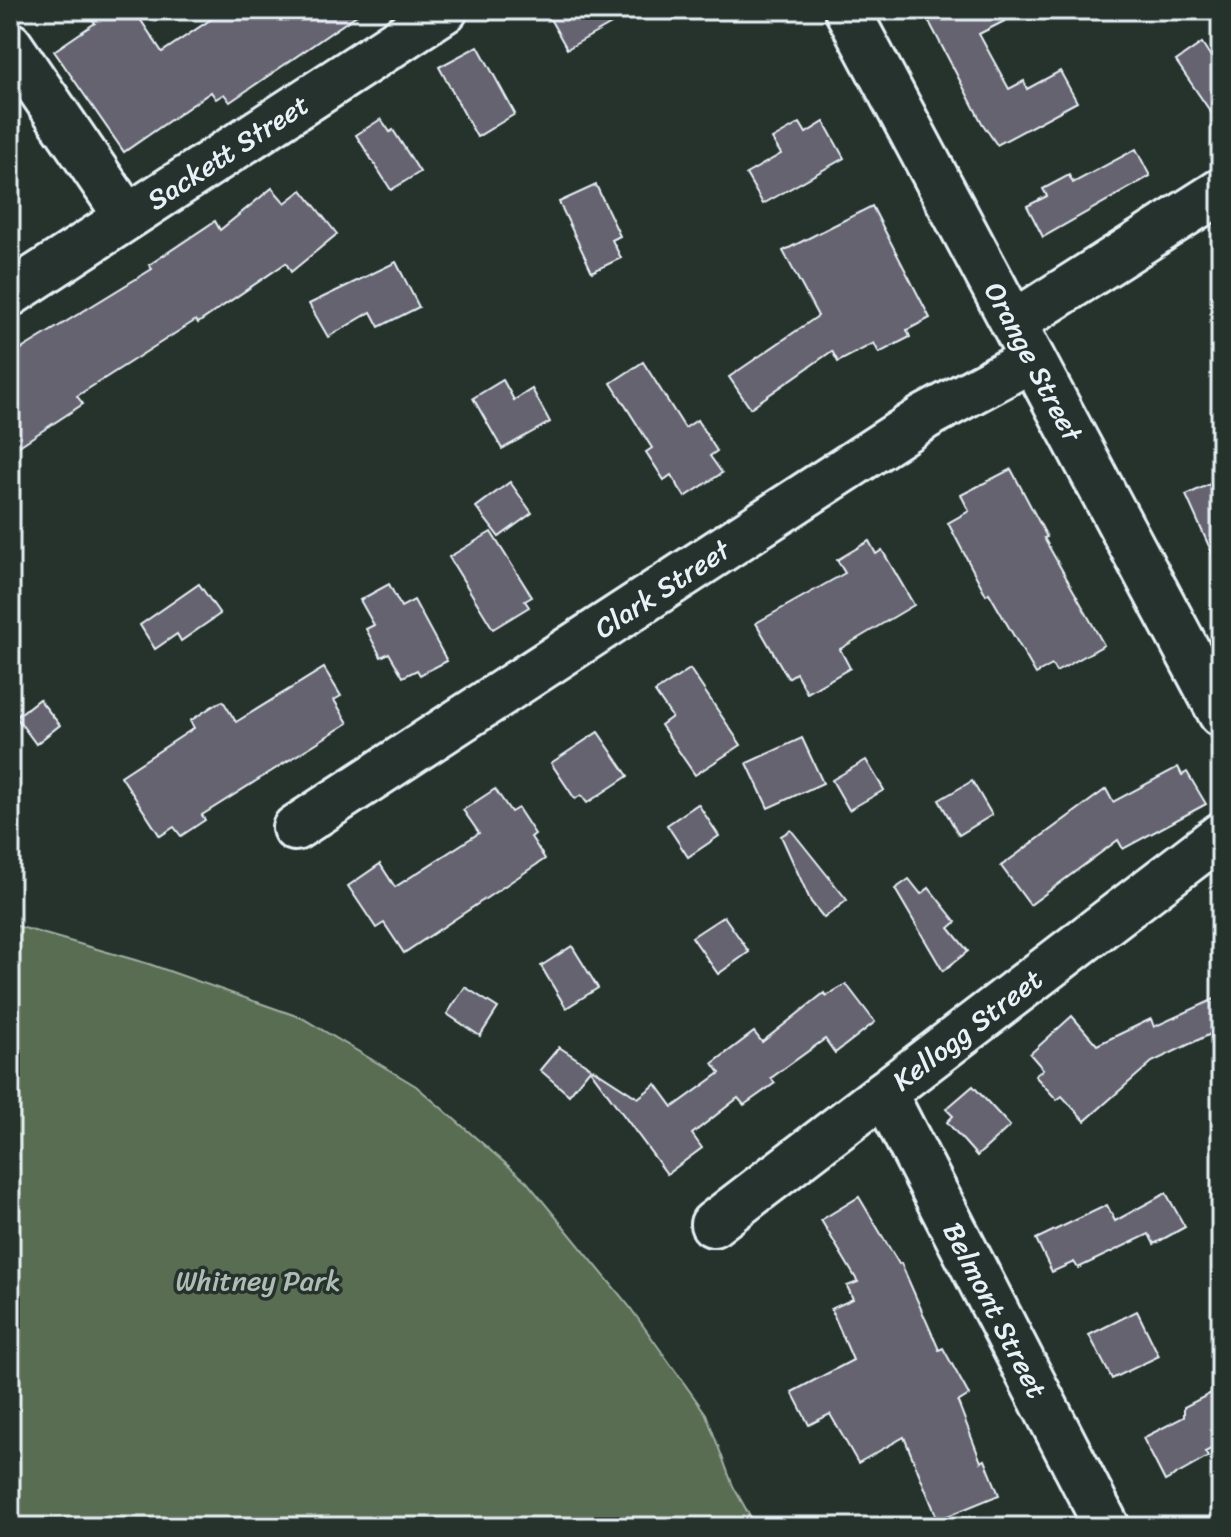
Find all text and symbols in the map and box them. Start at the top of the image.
street label: Sackett Street [136,81,319,223]
street label: Orange Street [971,273,1097,452]
street label: Clark Street [584,525,741,651]
street label: Kellogg Street [881,955,1053,1103]
street label: Belmont Street [930,1213,1061,1407]
park label: Whitney Park [175,1256,341,1305]

